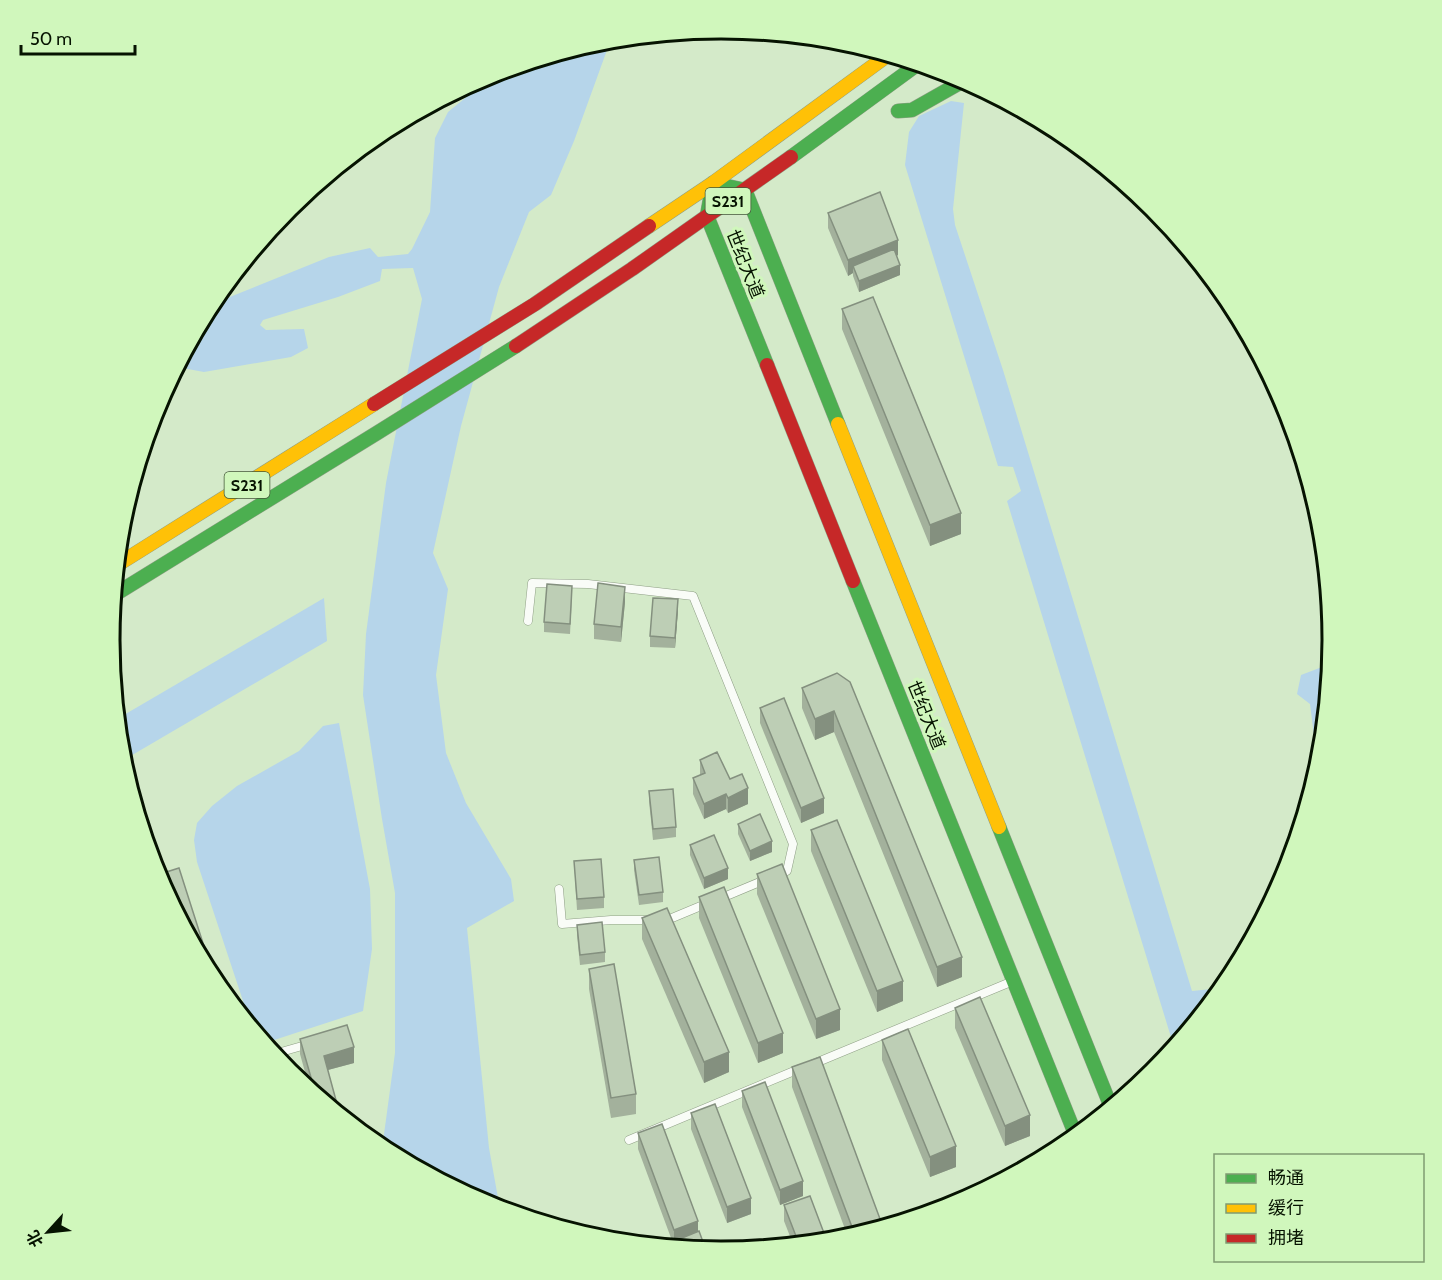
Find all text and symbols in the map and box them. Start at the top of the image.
scale bar [21,18,135,56]
text: 50 m [30,28,72,50]
road number: S231 [706,188,750,214]
street label: 世纪大道 [721,227,769,301]
road number: S231 [224,472,270,498]
street label: 世纪大道 [902,678,950,752]
legend [1214,1154,1424,1262]
text: 畅通 [1268,1167,1304,1189]
text: 缓行 [1268,1197,1304,1219]
north arrow [18,1202,78,1262]
text: 北 [23,1227,47,1250]
text: 拥堵 [1268,1227,1304,1249]

